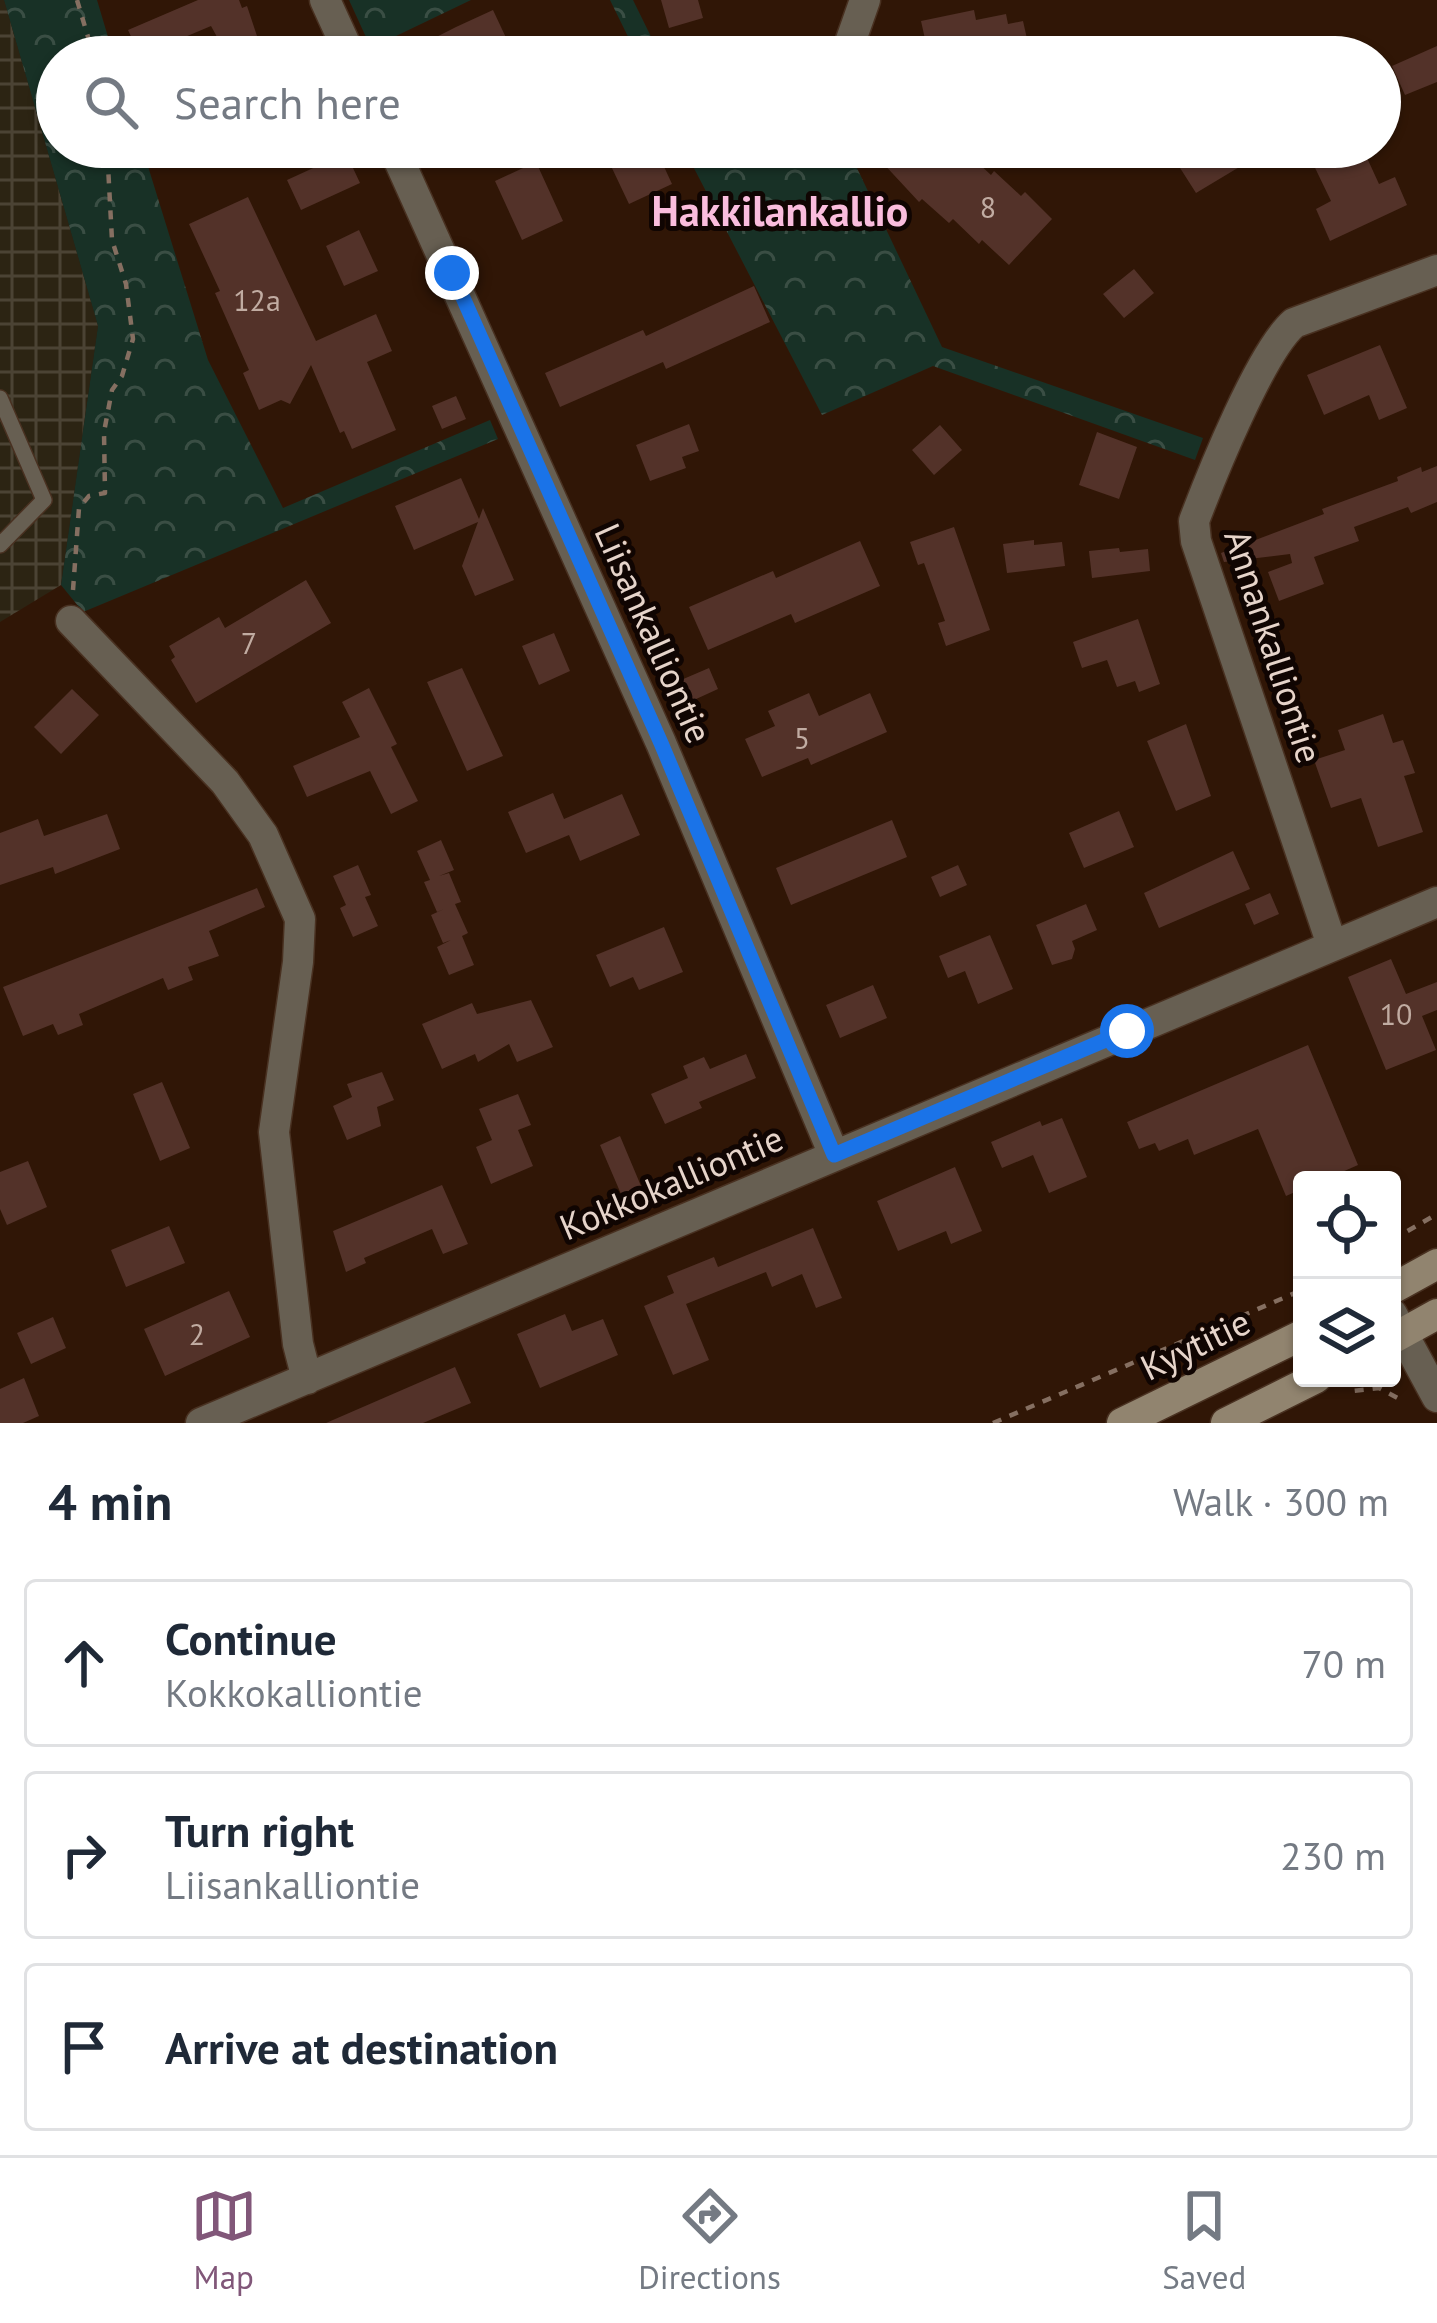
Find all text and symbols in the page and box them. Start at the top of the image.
search box [36,36,1401,168]
icon: search [78,69,144,135]
text: Search here [174,73,401,131]
district label: Hakkilankallio [652,183,908,238]
house number: 8 [980,187,996,226]
route end [425,246,479,300]
house number: 12a [233,280,281,319]
street label: Liisankalliontie [585,516,723,750]
street label: Annankalliontie [1214,523,1334,769]
house number: 7 [241,623,257,662]
house number: 5 [794,718,810,757]
house number: 10 [1380,994,1412,1033]
route start [1100,1004,1154,1058]
street label: Kokkokalliontie [552,1114,790,1250]
map controls [1293,1171,1401,1387]
button: locate [1293,1171,1401,1279]
button: layers [1293,1279,1401,1387]
street label: Kyytitie [1133,1297,1257,1391]
house number: 2 [189,1314,205,1353]
text: 4 min [48,1468,172,1534]
text: Walk · 300 m [1173,1476,1389,1527]
text: Continue [165,1609,337,1667]
icon: ahead [51,1630,117,1696]
text: 70 m [1301,1638,1386,1689]
text: Kokkokalliontie [165,1667,423,1718]
text: Turn right [165,1801,354,1859]
icon: right [51,1822,117,1888]
text: 230 m [1280,1830,1386,1881]
text: Liisankalliontie [165,1859,420,1910]
icon: arrive [51,2014,117,2080]
text: Arrive at destination [165,2018,558,2076]
tab: Map [191,2183,257,2298]
tab: Directions [638,2183,781,2298]
tab: Saved [1162,2183,1246,2298]

